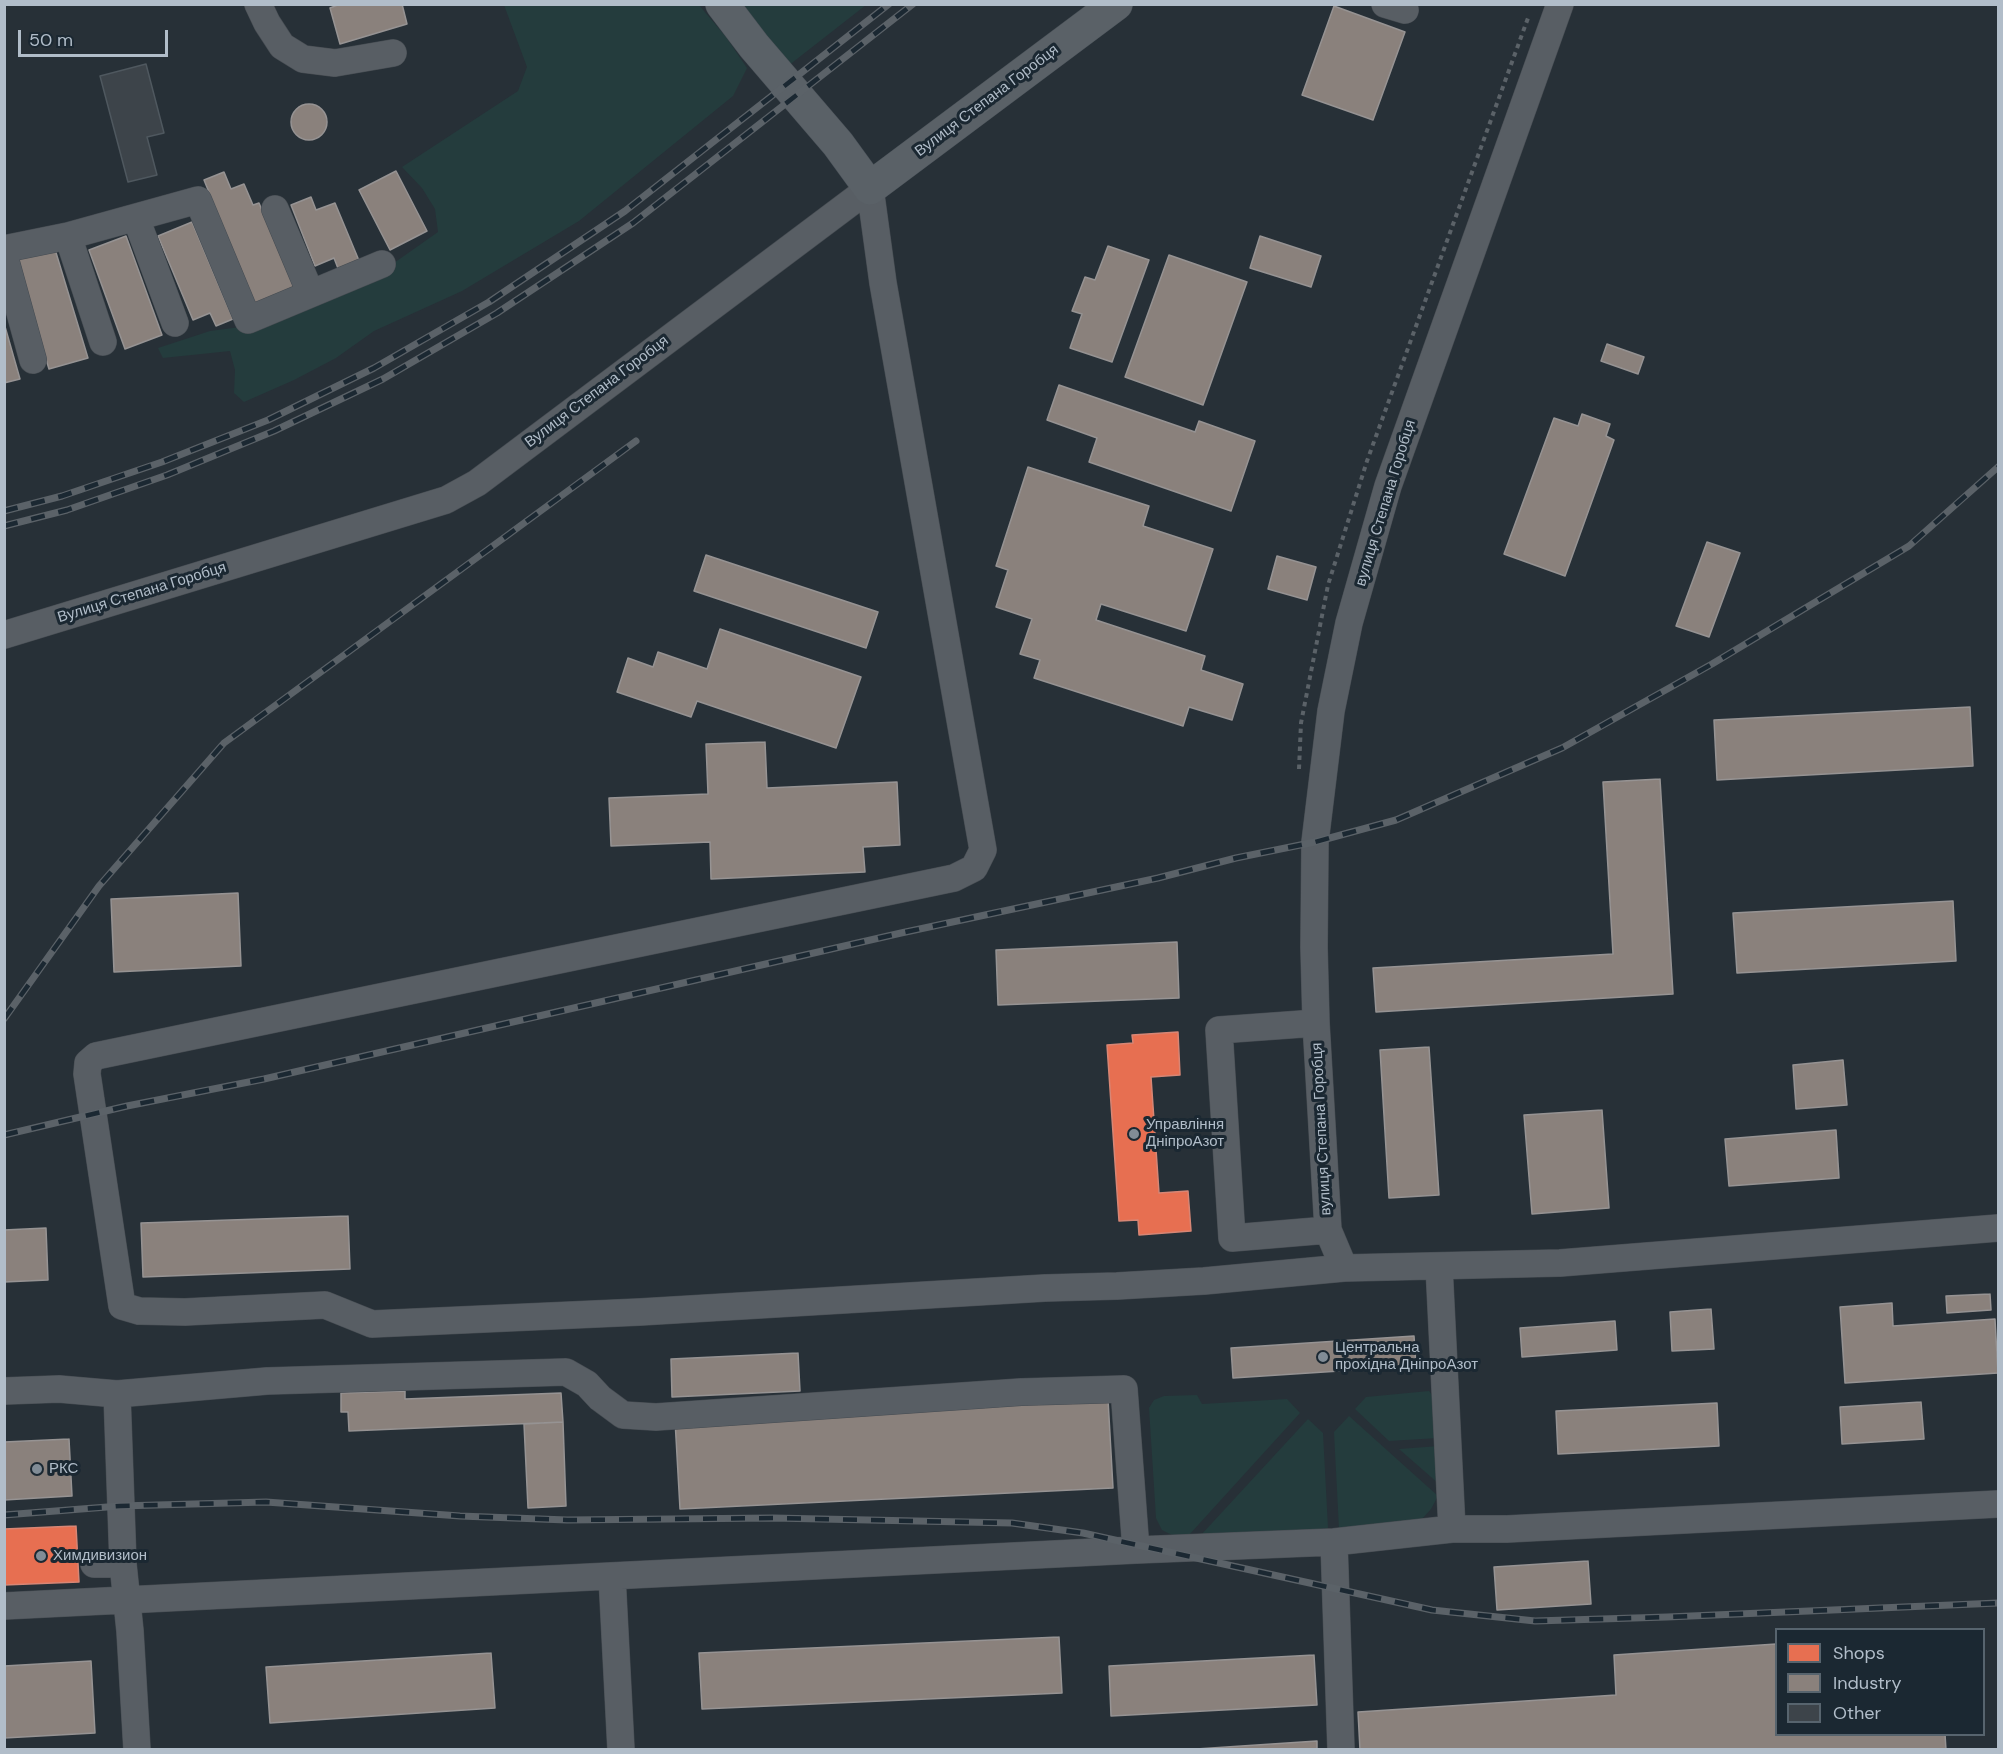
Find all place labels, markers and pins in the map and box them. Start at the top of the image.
place label: Управління ДніпроАзот [1146,1116,1224,1151]
marker: Управління ДніпроАзот [1127,1127,1141,1141]
place label: Центральна прохідна ДніпроАзот [1335,1339,1478,1374]
marker: Центральна прохідна ДніпроАзот [1316,1350,1330,1364]
place label: РКС [49,1460,78,1478]
marker: РКС [30,1462,44,1476]
place label: Химдивизион [53,1547,147,1565]
marker: Химдивизион [34,1549,48,1563]

